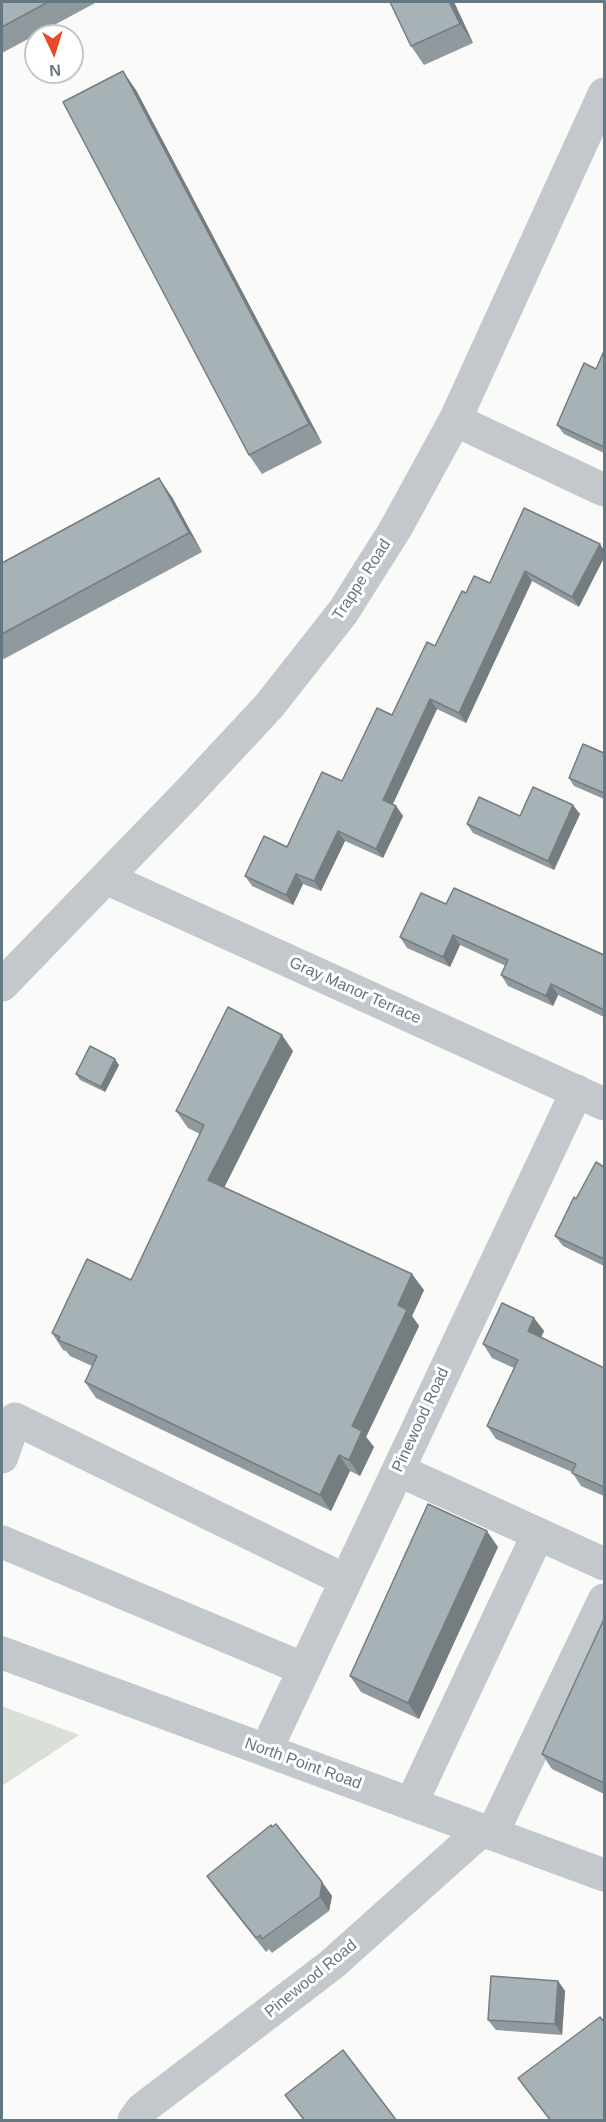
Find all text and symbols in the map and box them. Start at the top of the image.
north arrow [24,24,84,84]
text: N [49,62,62,79]
street label: Trappe Road [329,536,395,624]
street label: Gray Manor Terrace [286,953,424,1029]
street label: Pinewood Road [388,1365,454,1475]
street label: North Point Road [242,1734,364,1794]
street label: Pinewood Road [261,1936,361,2022]

